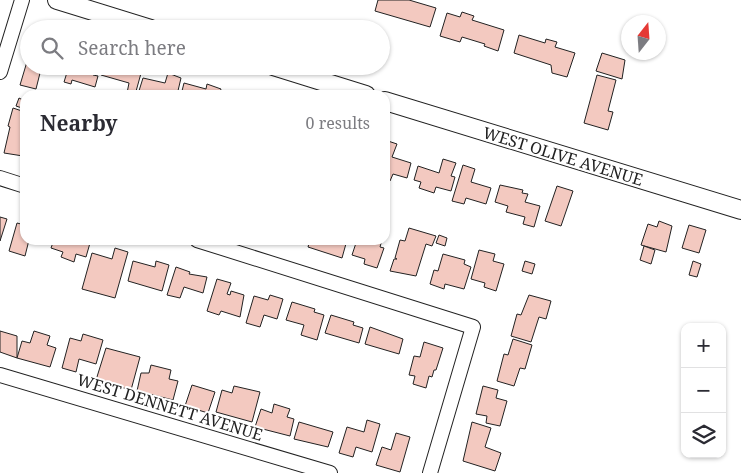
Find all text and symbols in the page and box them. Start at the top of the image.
north arrow [621,15,666,60]
search box [20,20,390,75]
icon: search [38,34,66,62]
text: Search here [78,35,186,61]
text: Nearby [40,109,118,137]
text: 0 results [306,112,370,134]
street label: WEST OLIVE AVENUE [480,121,646,191]
map controls [681,323,726,458]
button: + [681,323,726,368]
street label: WEST DENNETT AVENUE [74,368,266,446]
button: − [681,368,726,413]
button: layers [681,413,726,458]

